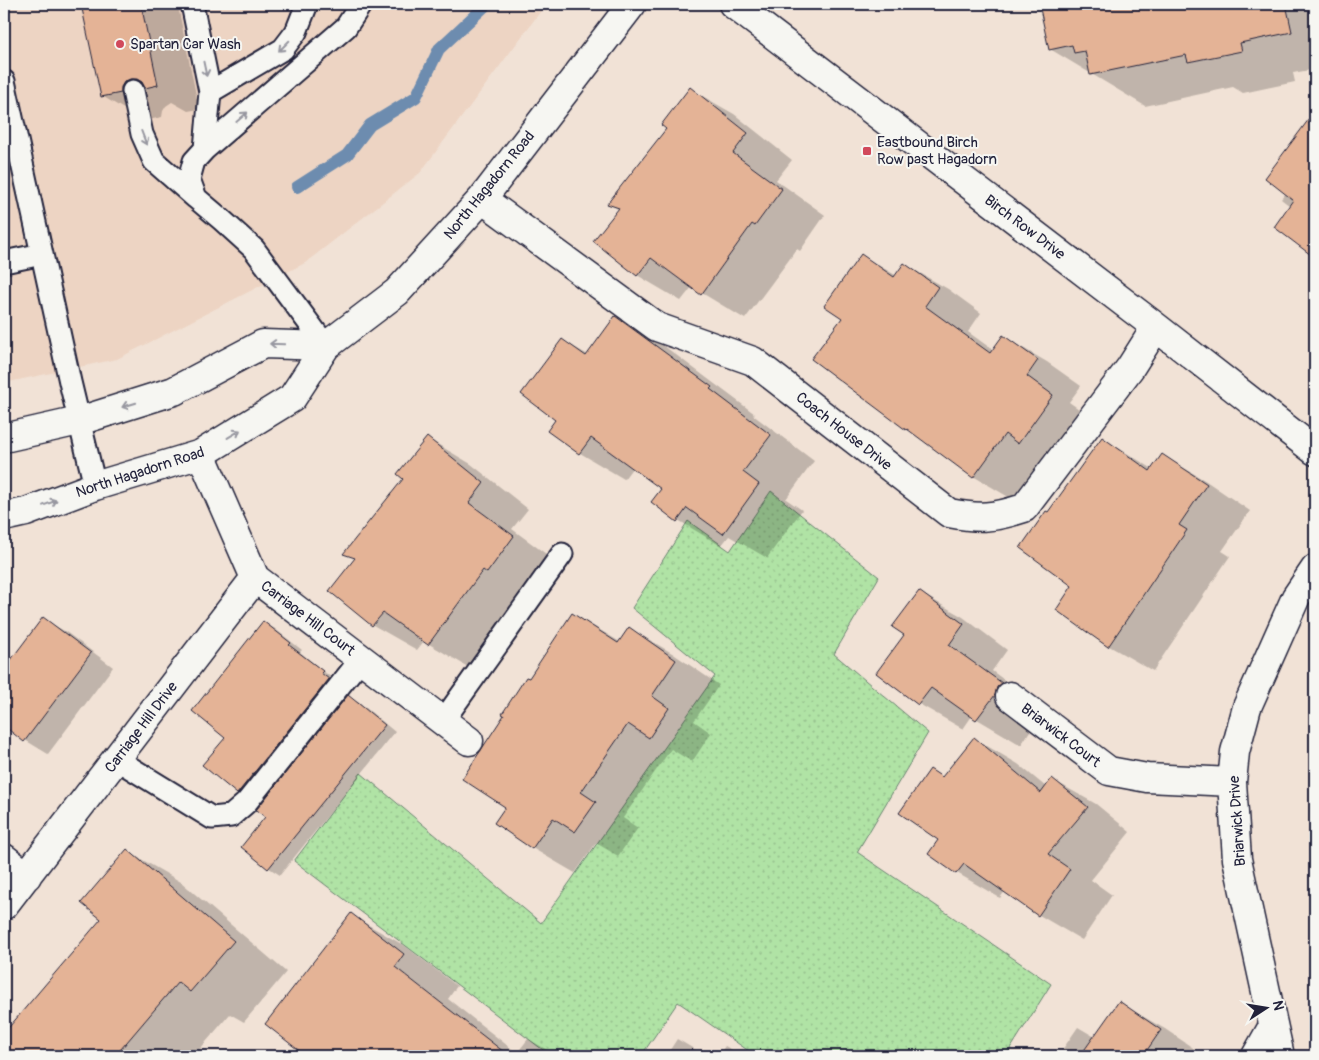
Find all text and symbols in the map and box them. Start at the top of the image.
place label: Spartan Car Wash [130,35,241,54]
marker: Spartan Car Wash [114,38,126,50]
one-way arrow [278,40,290,52]
one-way arrow [201,60,210,76]
one-way arrow [235,111,248,123]
street label: North Hagadorn Road [440,127,539,243]
one-way arrow [140,130,149,145]
place label: Eastbound Birch Row past Hagadorn [877,133,997,169]
marker: Eastbound Birch Row past Hagadorn [861,145,873,157]
street label: Birch Row Drive [980,191,1069,264]
one-way arrow [270,340,286,349]
street label: Coach House Drive [792,388,896,475]
one-way arrow [121,401,137,411]
one-way arrow [227,428,241,438]
street label: North Hagadorn Road [73,443,207,502]
one-way arrow [42,497,57,507]
street label: Carriage Hill Court [257,577,360,661]
street label: Carriage Hill Drive [101,677,182,777]
street label: Briarwick Court [1017,699,1105,772]
street label: Briarwick Drive [1225,774,1250,867]
north arrow [1242,982,1292,1032]
text: N [1269,999,1288,1012]

